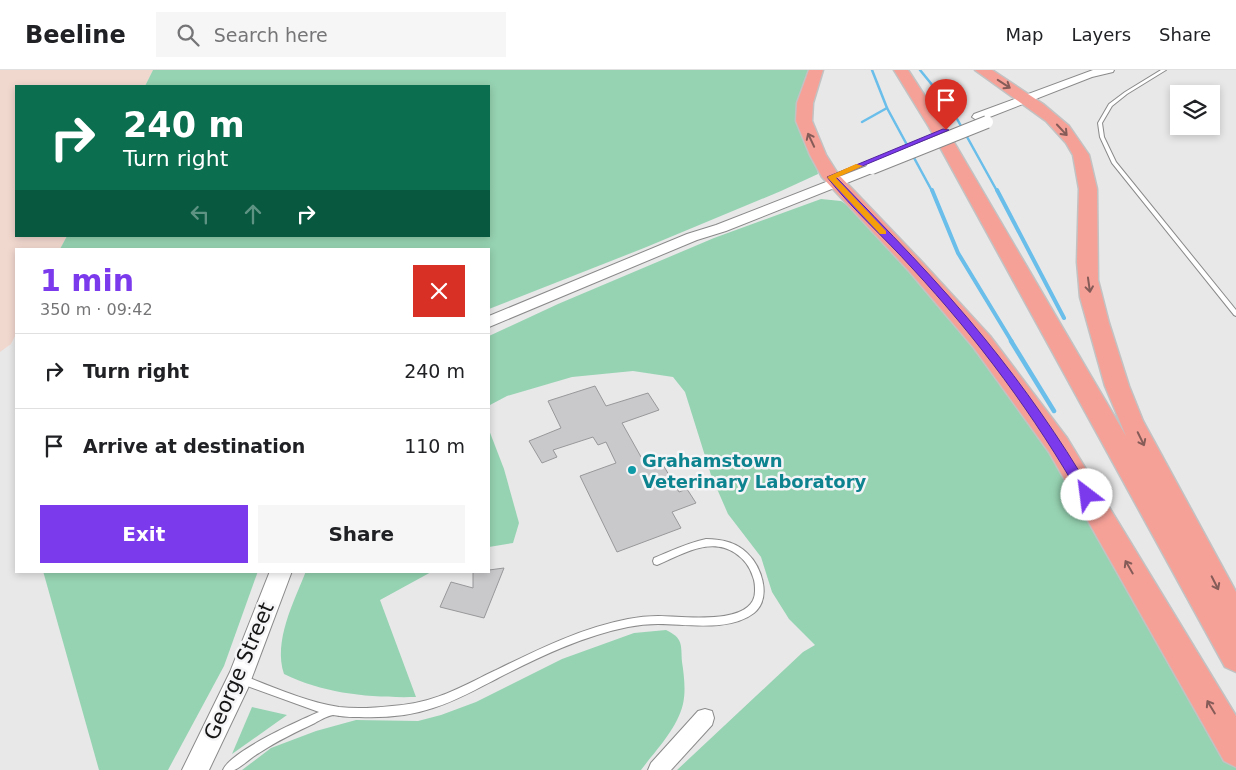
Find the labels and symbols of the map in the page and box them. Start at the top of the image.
pin [925,79,967,130]
one-way arrow [996,80,1010,90]
one-way arrow [1056,124,1068,136]
one-way arrow [806,133,816,148]
one-way arrow [1084,277,1094,293]
one-way arrow [1136,431,1146,446]
place label: Grahamstown Veterinary Laboratory [642,450,867,492]
marker: Grahamstown Veterinary Laboratory [626,464,638,476]
position arrow [1060,468,1112,520]
one-way arrow [1123,561,1133,575]
one-way arrow [1211,575,1220,590]
street label: George Street [199,599,279,743]
one-way arrow [1206,701,1216,715]

